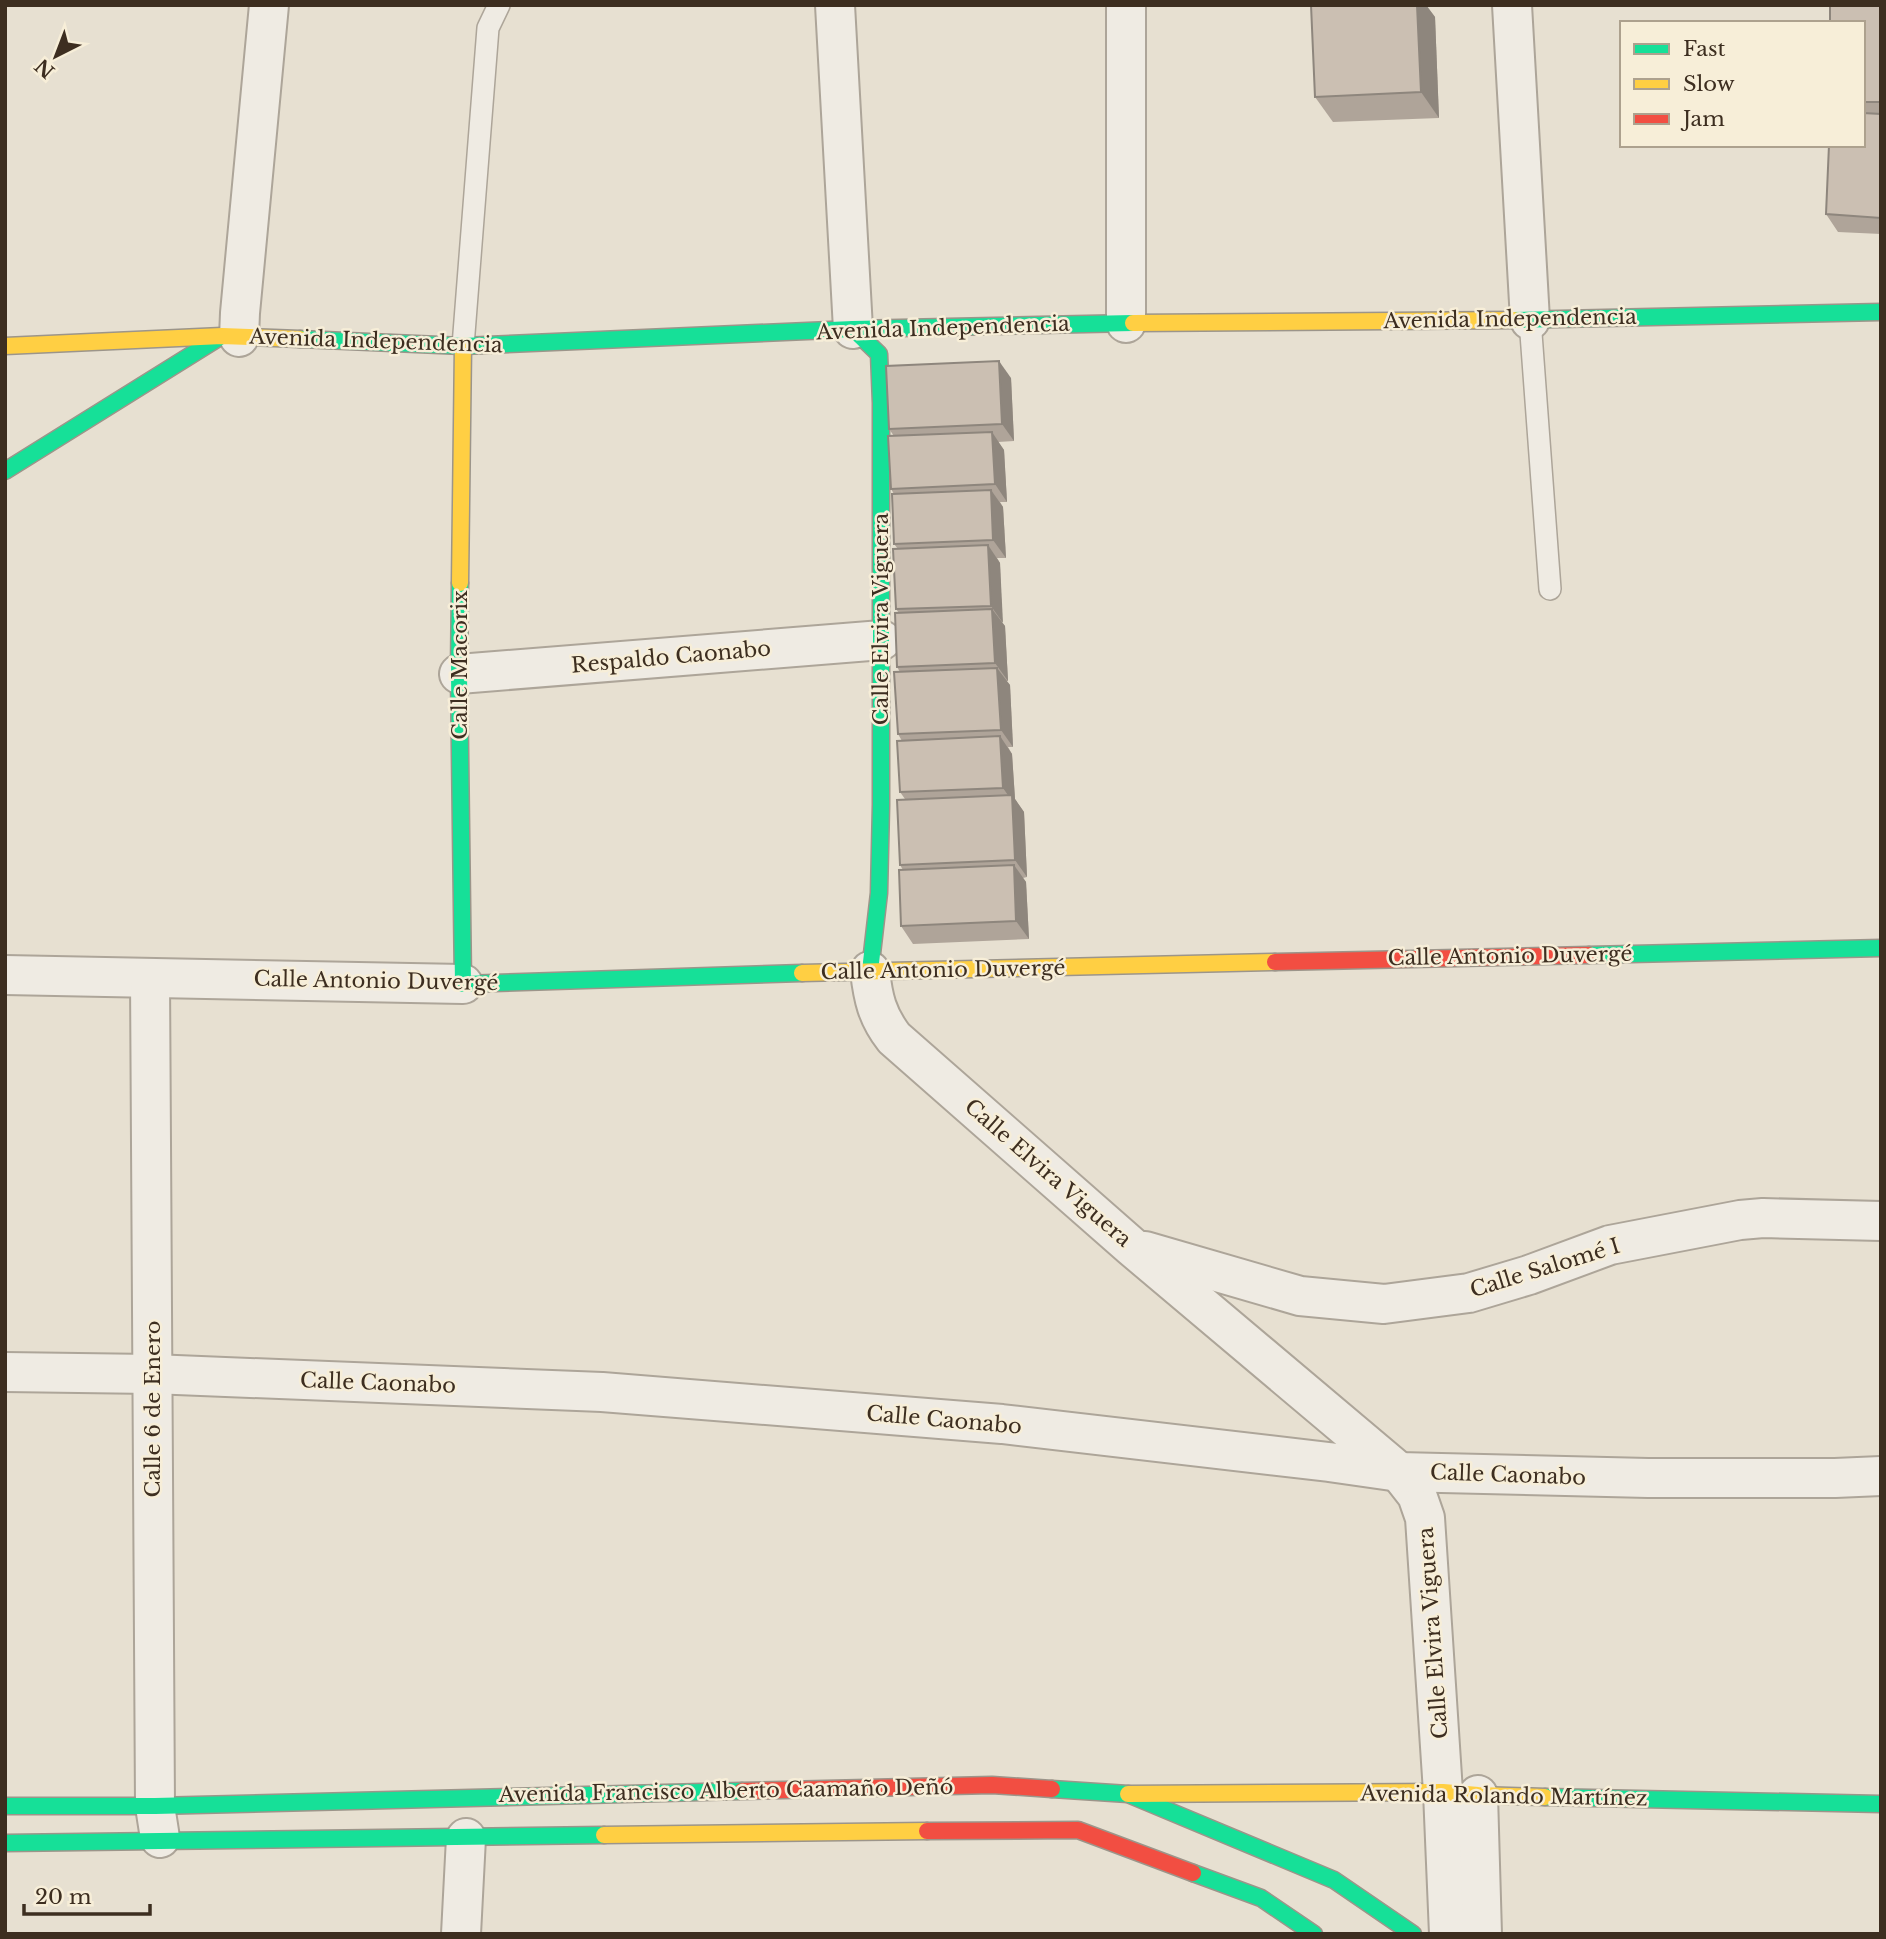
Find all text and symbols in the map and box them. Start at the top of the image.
north arrow [21,21,91,91]
legend [1620,21,1865,147]
text: Fast [1683,36,1725,62]
text: N [31,54,59,83]
text: Slow [1683,71,1735,97]
text: Jam [1680,106,1725,132]
street label: Avenida Independencia [1382,304,1637,334]
street label: Avenida Independencia [815,311,1070,345]
street label: Avenida Independencia [248,324,503,358]
street label: Calle Elvira Viguera [868,512,894,725]
street label: Calle Macorix [447,590,473,740]
street label: Respaldo Caonabo [570,635,772,679]
street label: Calle Antonio Duvergé [1387,941,1633,971]
street label: Calle Antonio Duvergé [820,955,1066,985]
street label: Calle Antonio Duvergé [253,966,499,996]
street label: Calle Elvira Viguera [959,1093,1137,1253]
street label: Calle Salomé I [1467,1233,1623,1303]
street label: Calle 6 de Enero [140,1320,166,1498]
street label: Calle Caonabo [300,1367,456,1399]
street label: Calle Caonabo [865,1400,1023,1440]
street label: Calle Caonabo [1430,1459,1586,1491]
street label: Calle Elvira Viguera [1413,1526,1453,1740]
street label: Avenida Francisco Alberto Caamaño Deñó [498,1774,953,1808]
street label: Avenida Rolando Martínez [1359,1780,1648,1812]
scale bar [24,1872,150,1916]
text: 20 m [35,1884,92,1910]

